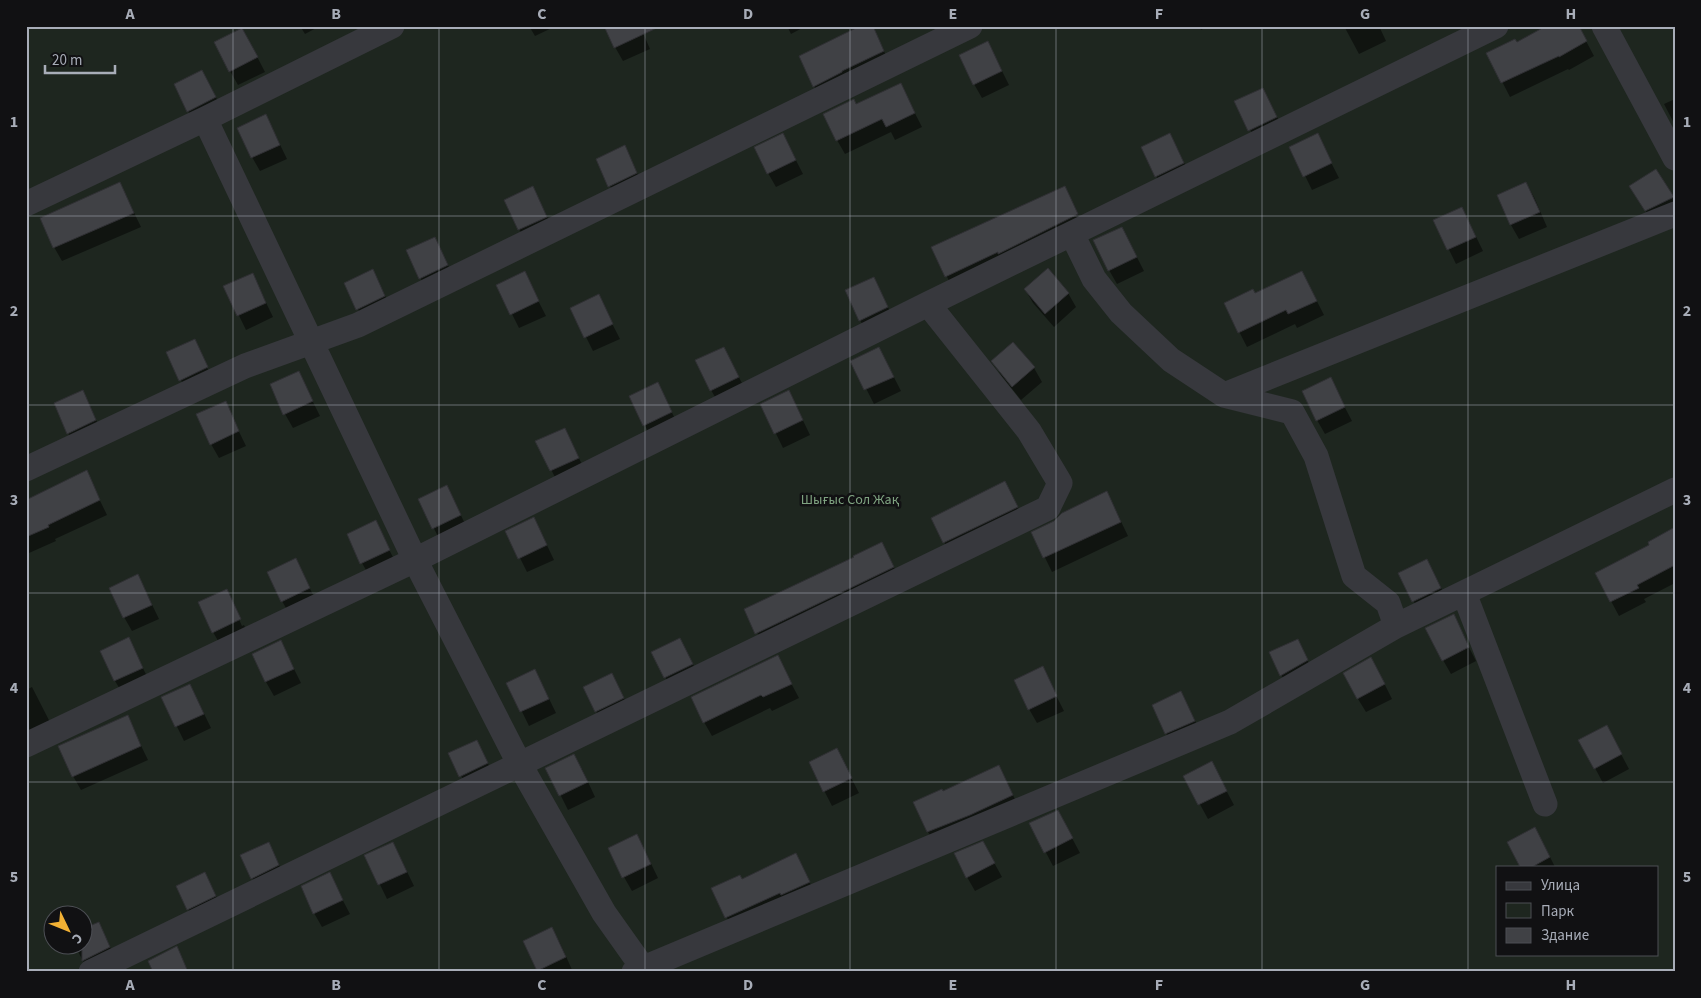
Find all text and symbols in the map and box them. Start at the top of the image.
text: A [124,3,135,25]
text: B [331,3,341,25]
text: C [537,3,547,25]
text: D [743,3,753,25]
text: E [949,3,957,25]
text: F [1155,3,1163,25]
text: G [1360,3,1370,25]
text: H [1566,3,1576,25]
scale bar [45,42,115,74]
text: 20 m [52,50,82,71]
text: 1 [10,111,18,133]
text: 1 [1683,111,1691,133]
text: 2 [10,300,18,322]
text: 2 [1683,300,1691,322]
text: 3 [10,489,18,511]
text: 3 [1683,489,1691,511]
park label: Шығыс Сол Жақ [801,490,900,510]
text: 4 [10,677,19,699]
text: 4 [1683,677,1692,699]
text: 5 [10,866,18,888]
legend [1496,866,1658,956]
text: 5 [1683,866,1691,888]
text: Улица [1541,875,1580,896]
text: Парк [1541,901,1575,922]
north arrow [42,906,92,956]
text: Здание [1541,925,1589,946]
text: С [67,928,87,948]
text: A [124,974,135,996]
text: B [331,974,341,996]
text: C [537,974,547,996]
text: D [743,974,753,996]
text: E [949,974,957,996]
text: F [1155,974,1163,996]
text: G [1360,974,1370,996]
text: H [1566,974,1576,996]

